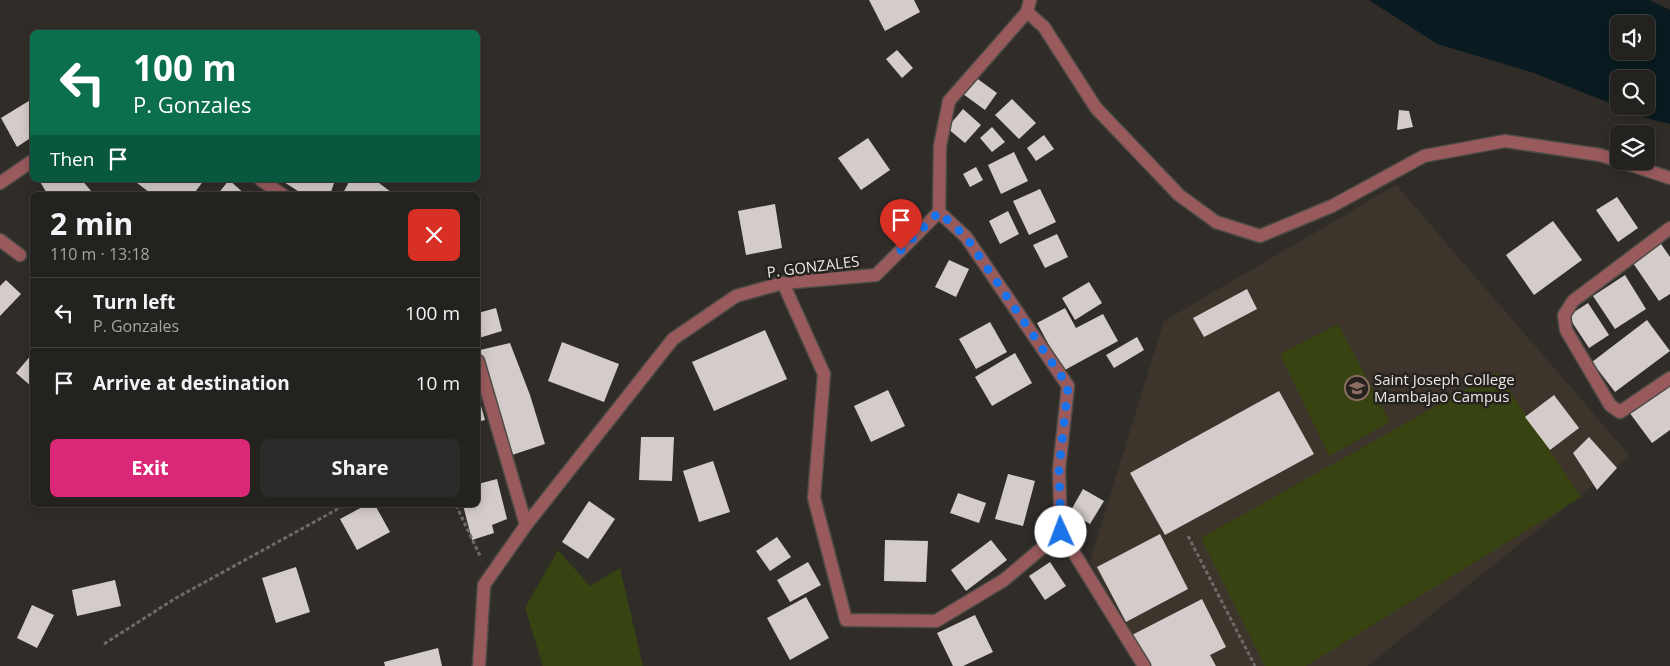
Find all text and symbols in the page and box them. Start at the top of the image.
map controls [1610,15,1655,170]
button: sound [1610,15,1655,60]
text: 100 m [133,44,237,91]
icon: left [50,50,115,115]
button: search [1610,70,1655,115]
text: P. Gonzales [133,89,251,119]
button: layers [1610,125,1655,170]
icon: arrive [104,145,132,173]
text: Then [50,146,94,172]
pin [880,199,922,250]
text: 2 min [50,203,133,244]
icon: arrive [887,206,915,234]
button: close [408,209,460,261]
text: 110 m · 13:18 [50,243,150,265]
street label: P. GONZALES [766,250,860,282]
text: Turn left [93,289,175,315]
icon: left [50,299,78,327]
text: 100 m [405,300,460,326]
text: P. Gonzales [93,315,179,337]
icon: arrive [50,369,78,397]
place label: Saint Joseph College Mambajao Campus [1374,369,1515,406]
text: Arrive at destination [93,370,290,396]
text: 10 m [416,370,460,396]
school or university icon: Saint Joseph College Mambajao Campus [1344,375,1370,401]
button: Exit [50,439,250,497]
button: Share [260,439,460,497]
position arrow [1034,505,1086,557]

